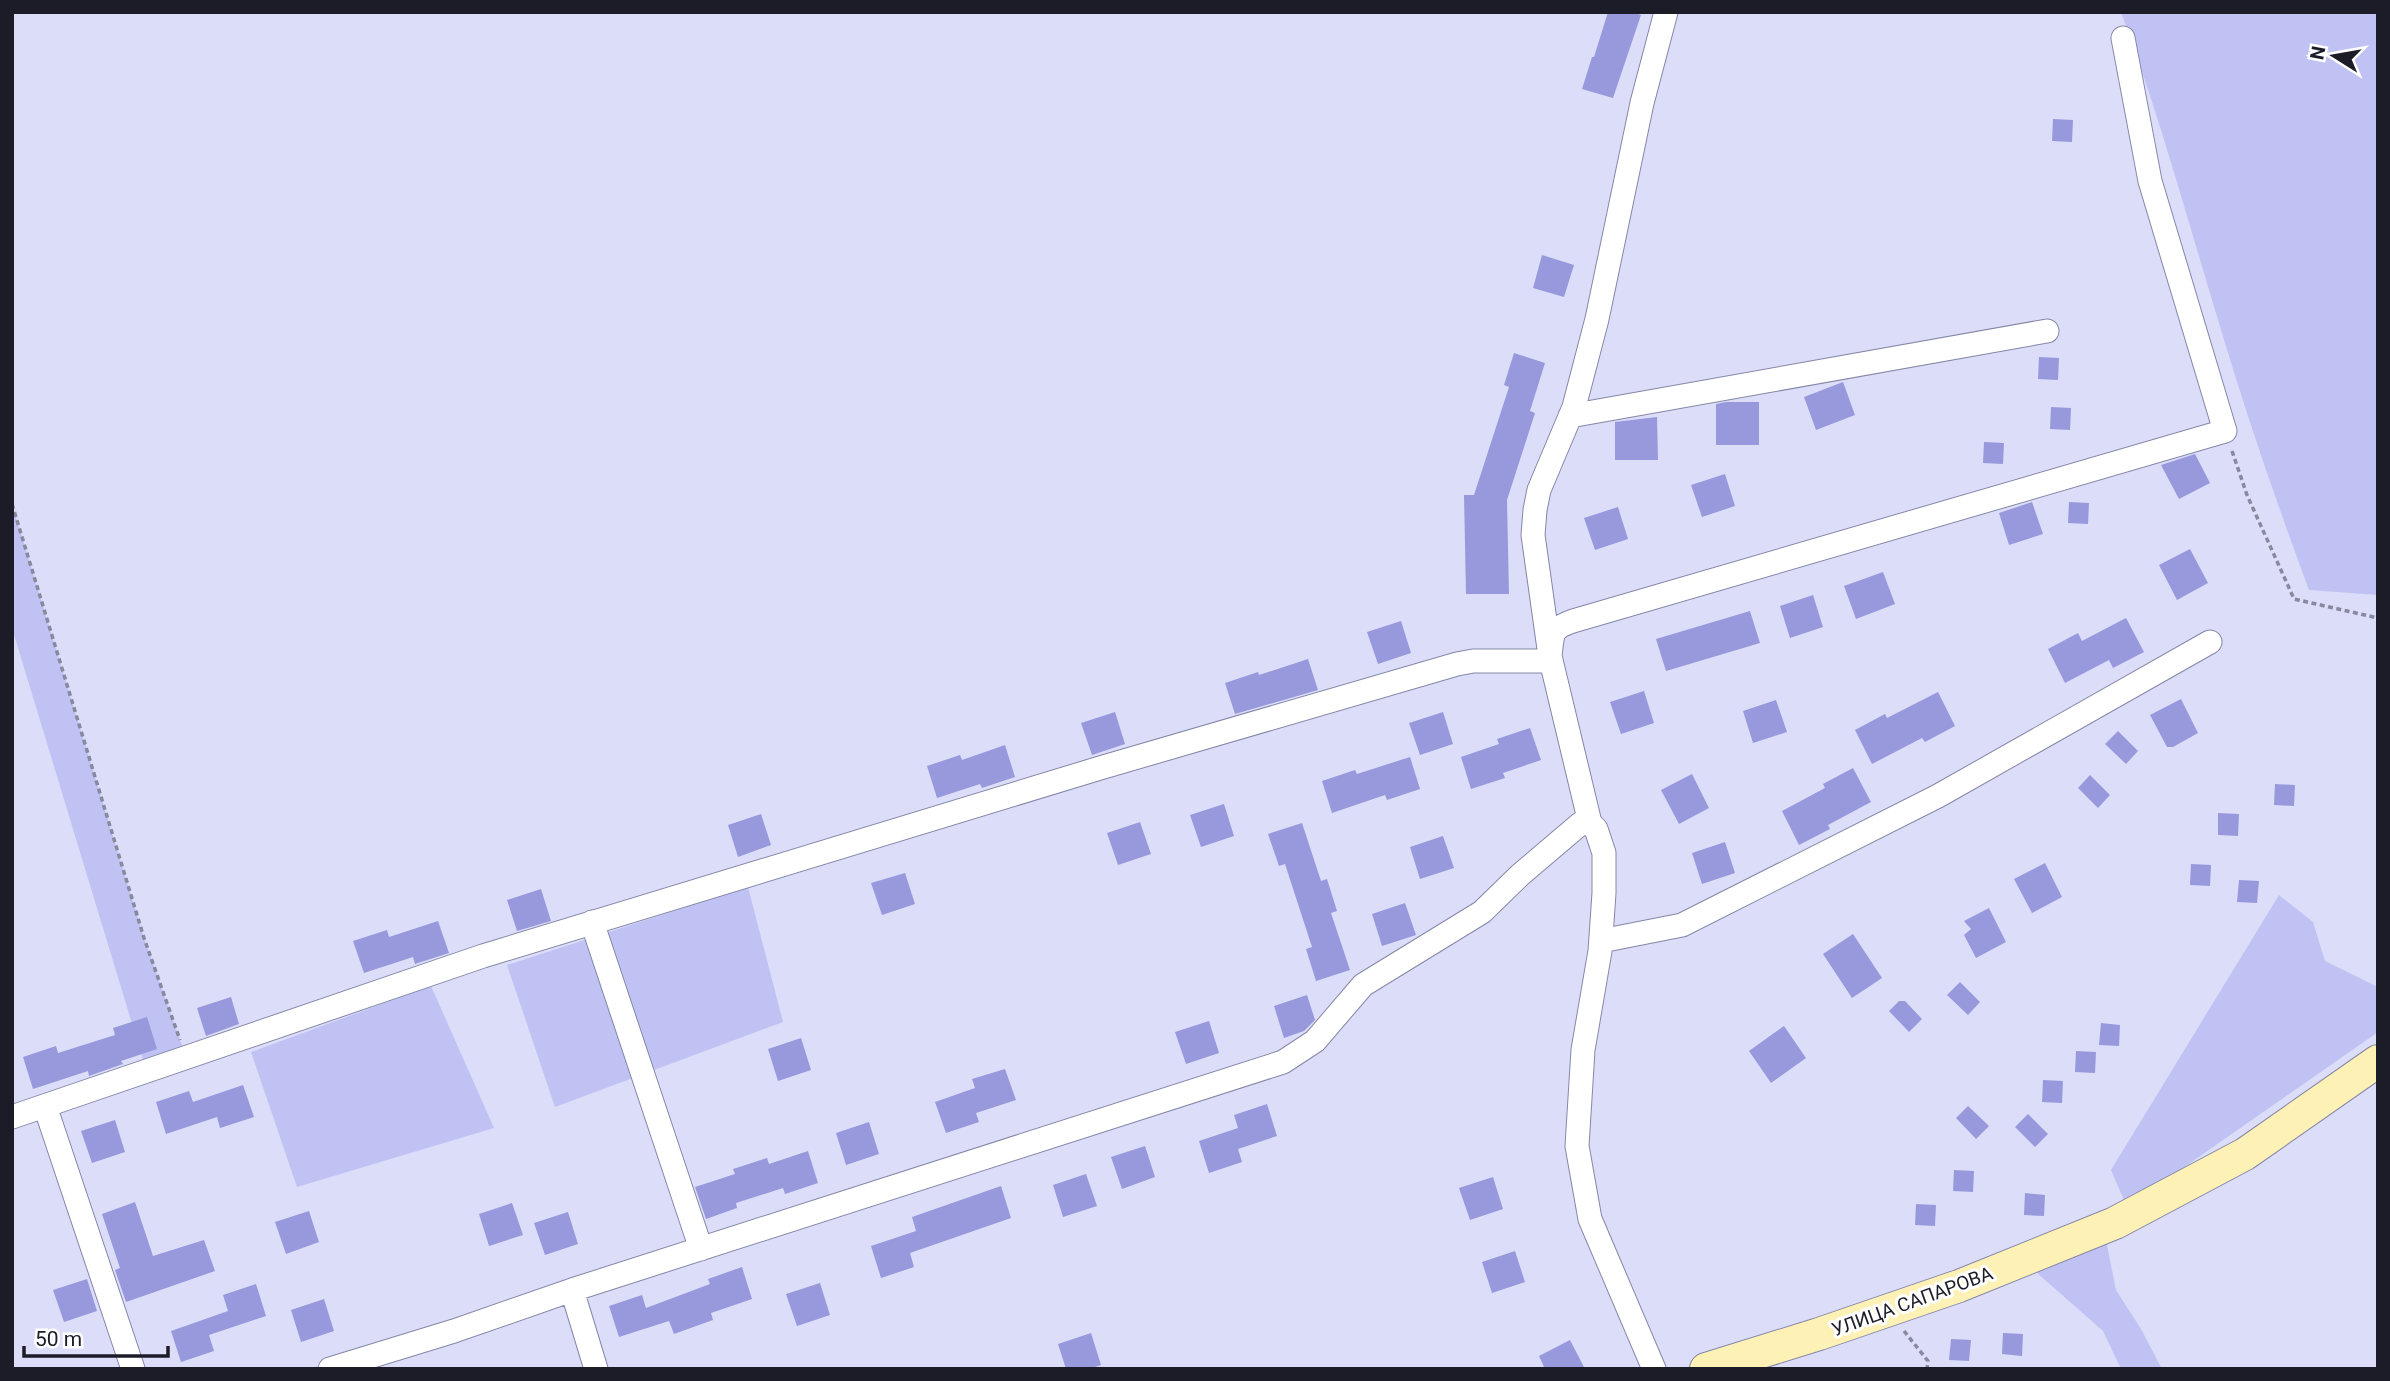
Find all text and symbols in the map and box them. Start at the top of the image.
north arrow [2299,21,2369,91]
text: N [2305,44,2330,62]
street label: УЛИЦА САПАРОВА [1829,1261,1996,1341]
scale bar [24,1314,168,1358]
text: 50 m [35,1327,82,1351]

